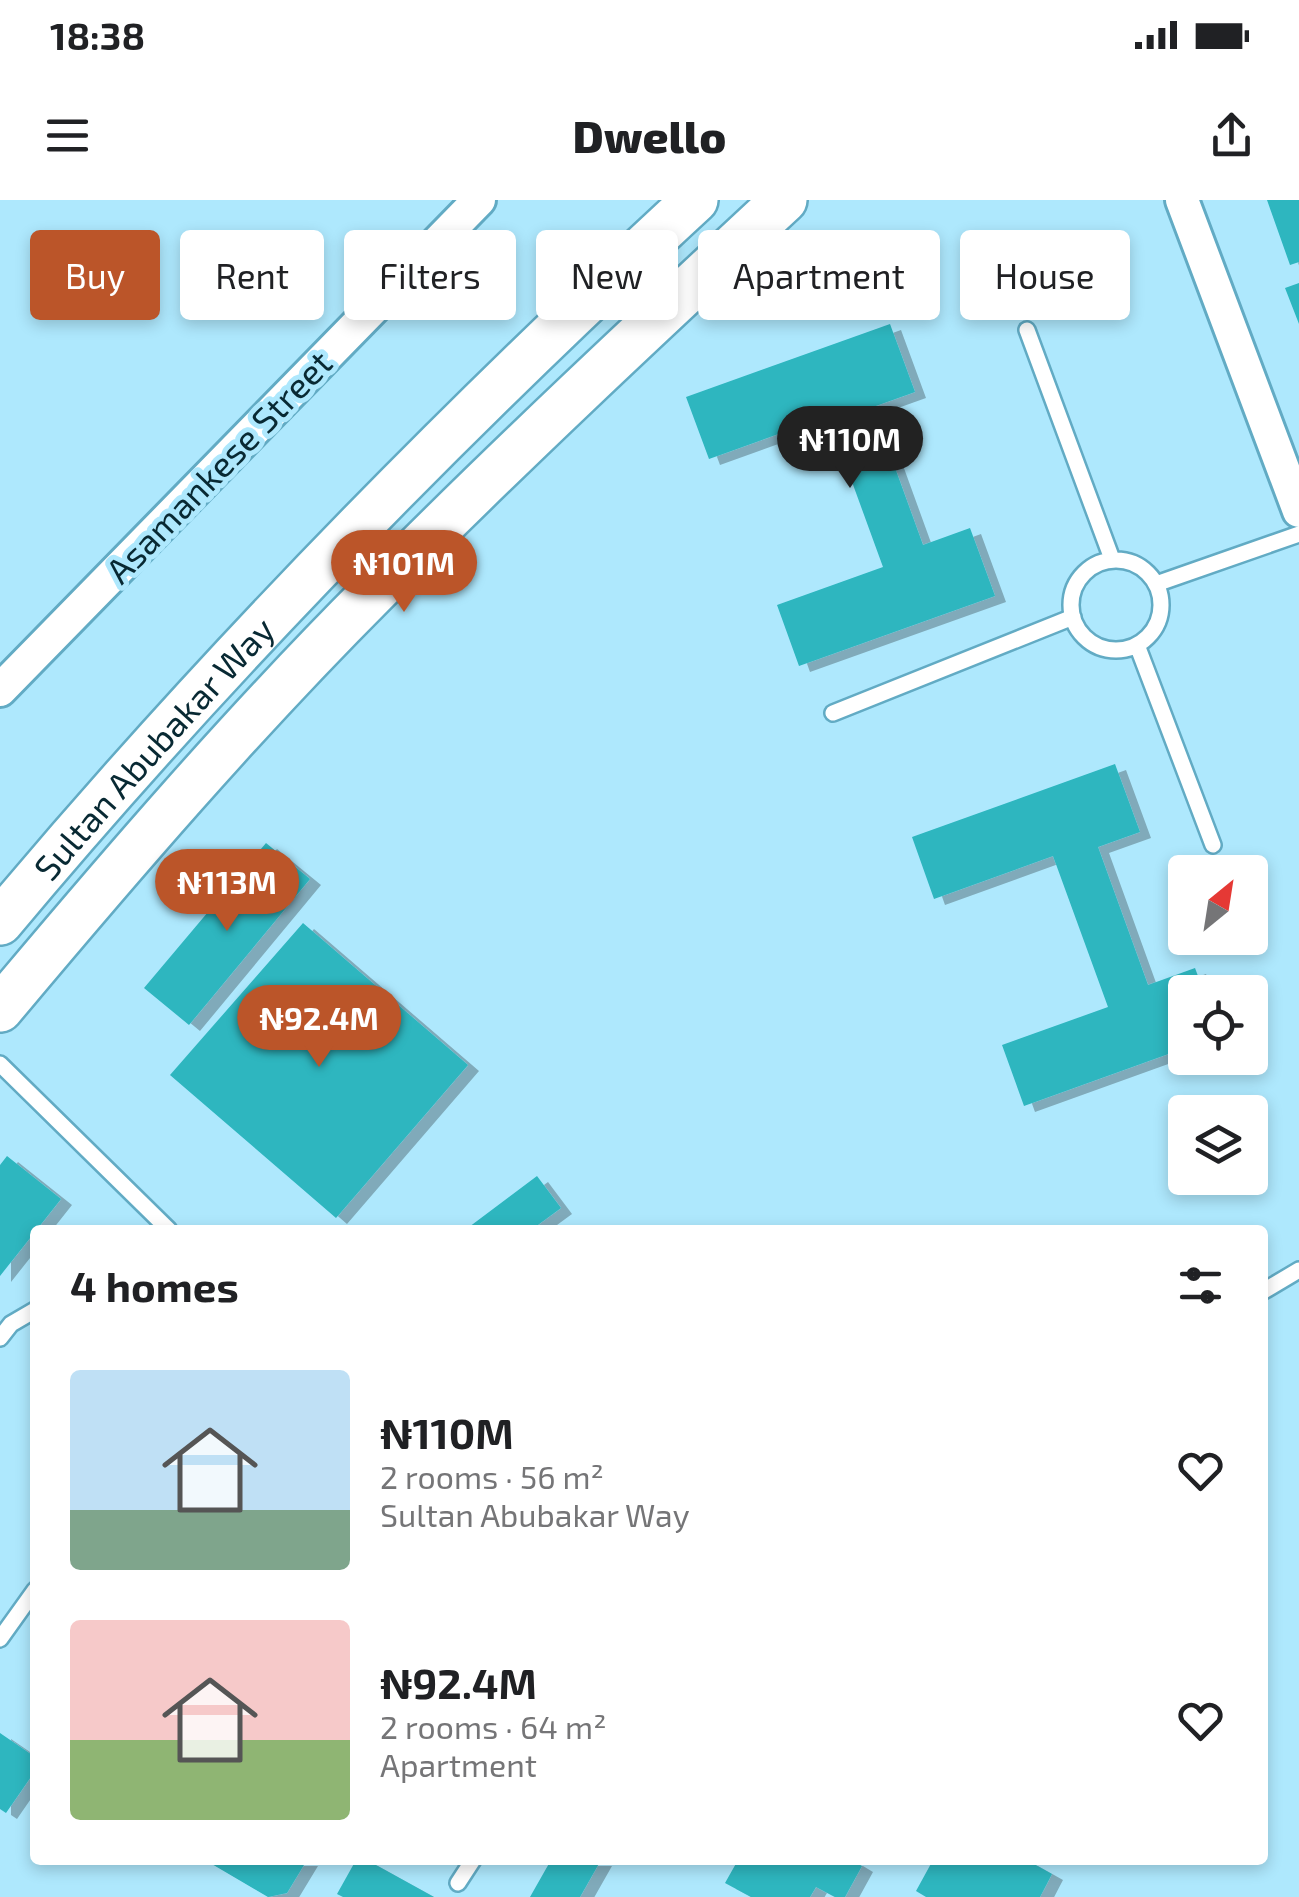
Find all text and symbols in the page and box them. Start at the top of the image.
text: 18:38 [50,12,145,58]
icon: menu [40,108,95,163]
text: Dwello [573,108,726,162]
icon: share [1204,108,1259,163]
chip: Buy [30,230,160,320]
chip: Rent [180,230,324,320]
chip: Filters [344,230,516,320]
chip: New [536,230,678,320]
chip: Apartment [698,230,940,320]
chip: House [960,230,1130,320]
street label: Asamankese Street [96,341,340,591]
pin: ₦110M [780,406,920,491]
text: ₦110M [799,419,901,457]
pin: ₦101M [334,530,474,615]
text: ₦101M [353,543,455,581]
street label: Sultan Abubakar Way [24,608,282,888]
pin: ₦113M [157,849,297,934]
north arrow [1168,855,1268,955]
map controls [1168,855,1268,1195]
text: ₦113M [177,862,277,900]
button: locate [1168,975,1268,1075]
pin: ₦92.4M [238,985,400,1070]
text: ₦92.4M [259,998,379,1036]
button: layers [1168,1095,1268,1195]
icon: filters [1173,1258,1228,1313]
text: 4 homes [70,1260,239,1310]
text: ₦110M [380,1407,514,1457]
icon: home [150,1410,270,1530]
icon: heart [1173,1443,1228,1498]
text: 2 rooms · 56 m² [380,1457,604,1495]
text: Sultan Abubakar Way [380,1495,690,1533]
text: ₦92.4M [380,1657,537,1707]
icon: home [150,1660,270,1780]
icon: heart [1173,1693,1228,1748]
text: 2 rooms · 64 m² [380,1707,606,1745]
text: Apartment [380,1745,537,1783]

